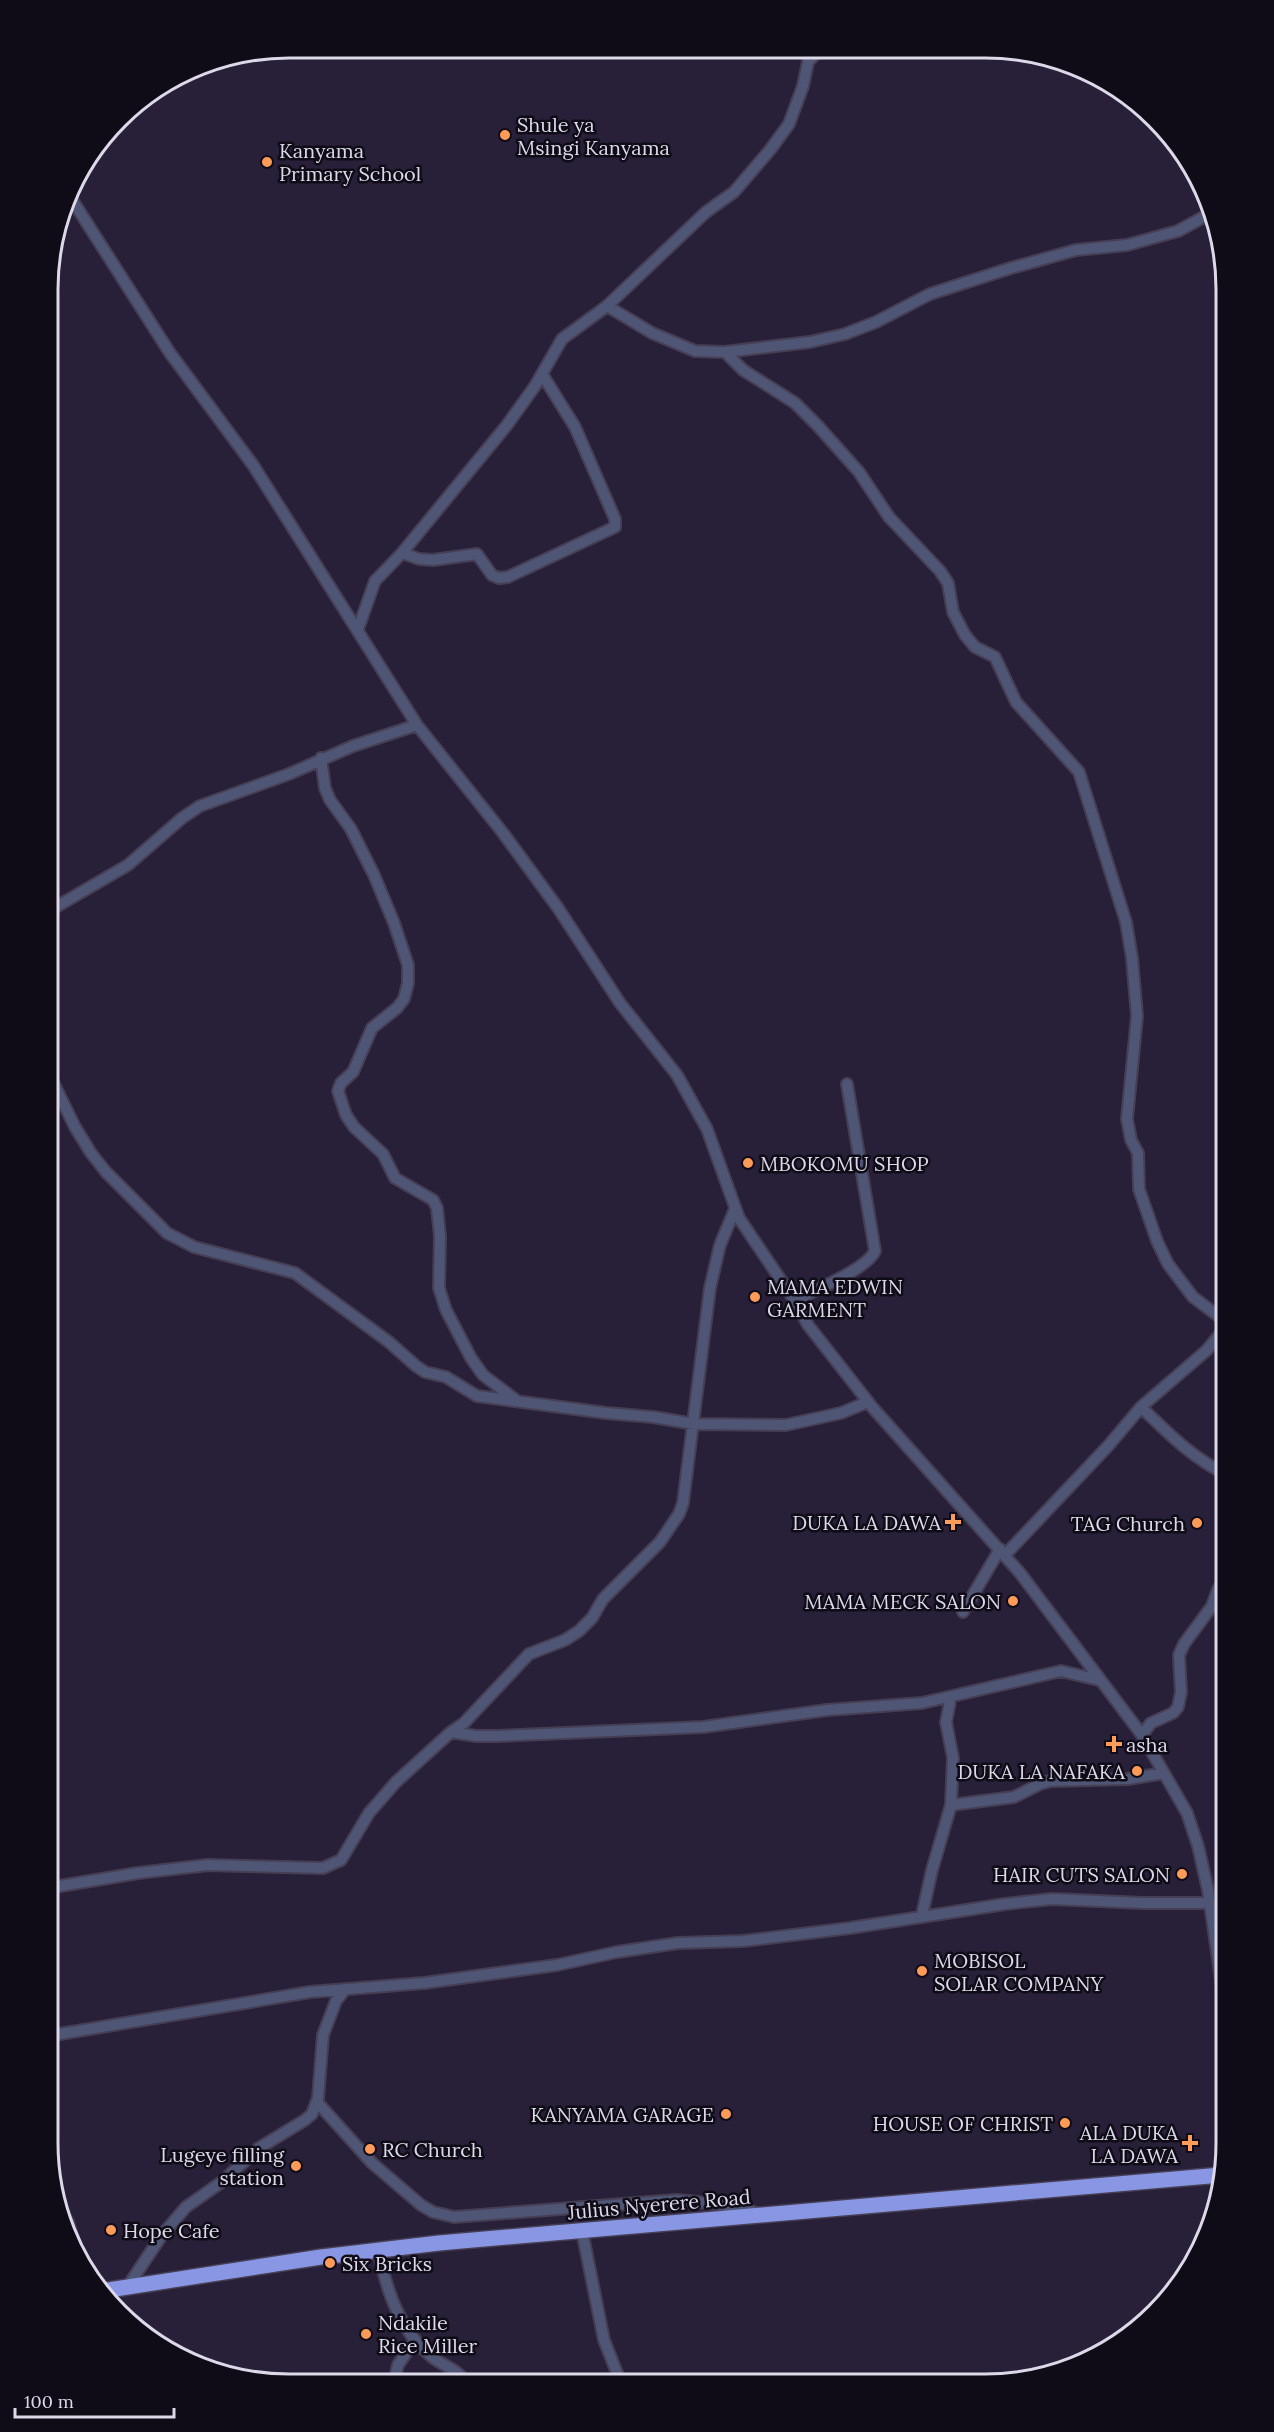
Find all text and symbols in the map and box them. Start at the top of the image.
place label: Shule ya Msingi Kanyama [517,112,670,160]
marker: Shule ya Msingi Kanyama [498,128,512,142]
place label: Kanyama Primary School [279,138,421,186]
marker: Kanyama Primary School [260,155,274,169]
place label: MBOKOMU SHOP [760,1151,929,1176]
marker: MBOKOMU SHOP [741,1156,755,1170]
place label: MAMA EDWIN GARMENT [767,1274,903,1322]
marker: MAMA EDWIN GARMENT [748,1290,762,1304]
place label: DUKA LA DAWA [792,1510,941,1535]
place label: TAG Church [1071,1511,1185,1536]
marker: DUKA LA DAWA [946,1515,960,1529]
marker: TAG Church [1190,1516,1204,1530]
place label: MAMA MECK SALON [804,1589,1001,1614]
marker: MAMA MECK SALON [1006,1594,1020,1608]
place label: asha [1126,1732,1168,1757]
marker: asha [1107,1737,1121,1751]
place label: DUKA LA NAFAKA [957,1759,1125,1784]
marker: DUKA LA NAFAKA [1130,1764,1144,1778]
place label: HAIR CUTS SALON [993,1862,1170,1887]
marker: HAIR CUTS SALON [1175,1867,1189,1881]
place label: MOBISOL SOLAR COMPANY [934,1948,1104,1996]
marker: MOBISOL SOLAR COMPANY [915,1964,929,1978]
place label: KANYAMA GARAGE [531,2102,714,2127]
marker: KANYAMA GARAGE [719,2107,733,2121]
place label: HOUSE OF CHRIST [873,2111,1053,2136]
marker: HOUSE OF CHRIST [1058,2116,1072,2130]
place label: ALA DUKA LA DAWA [1079,2120,1178,2168]
marker: ALA DUKA LA DAWA [1183,2136,1197,2150]
place label: RC Church [382,2137,483,2162]
place label: Lugeye filling station [160,2142,285,2190]
marker: RC Church [363,2142,377,2156]
marker: Lugeye filling station [289,2159,303,2173]
street label: Julius Nyerere Road [565,2184,752,2225]
place label: Hope Cafe [123,2218,220,2243]
marker: Hope Cafe [104,2223,118,2237]
place label: Six Bricks [342,2251,432,2276]
marker: Six Bricks [323,2256,337,2270]
place label: Ndakile Rice Miller [378,2310,478,2358]
marker: Ndakile Rice Miller [359,2327,373,2341]
scale bar [15,2381,174,2419]
text: 100 m [24,2390,74,2413]

